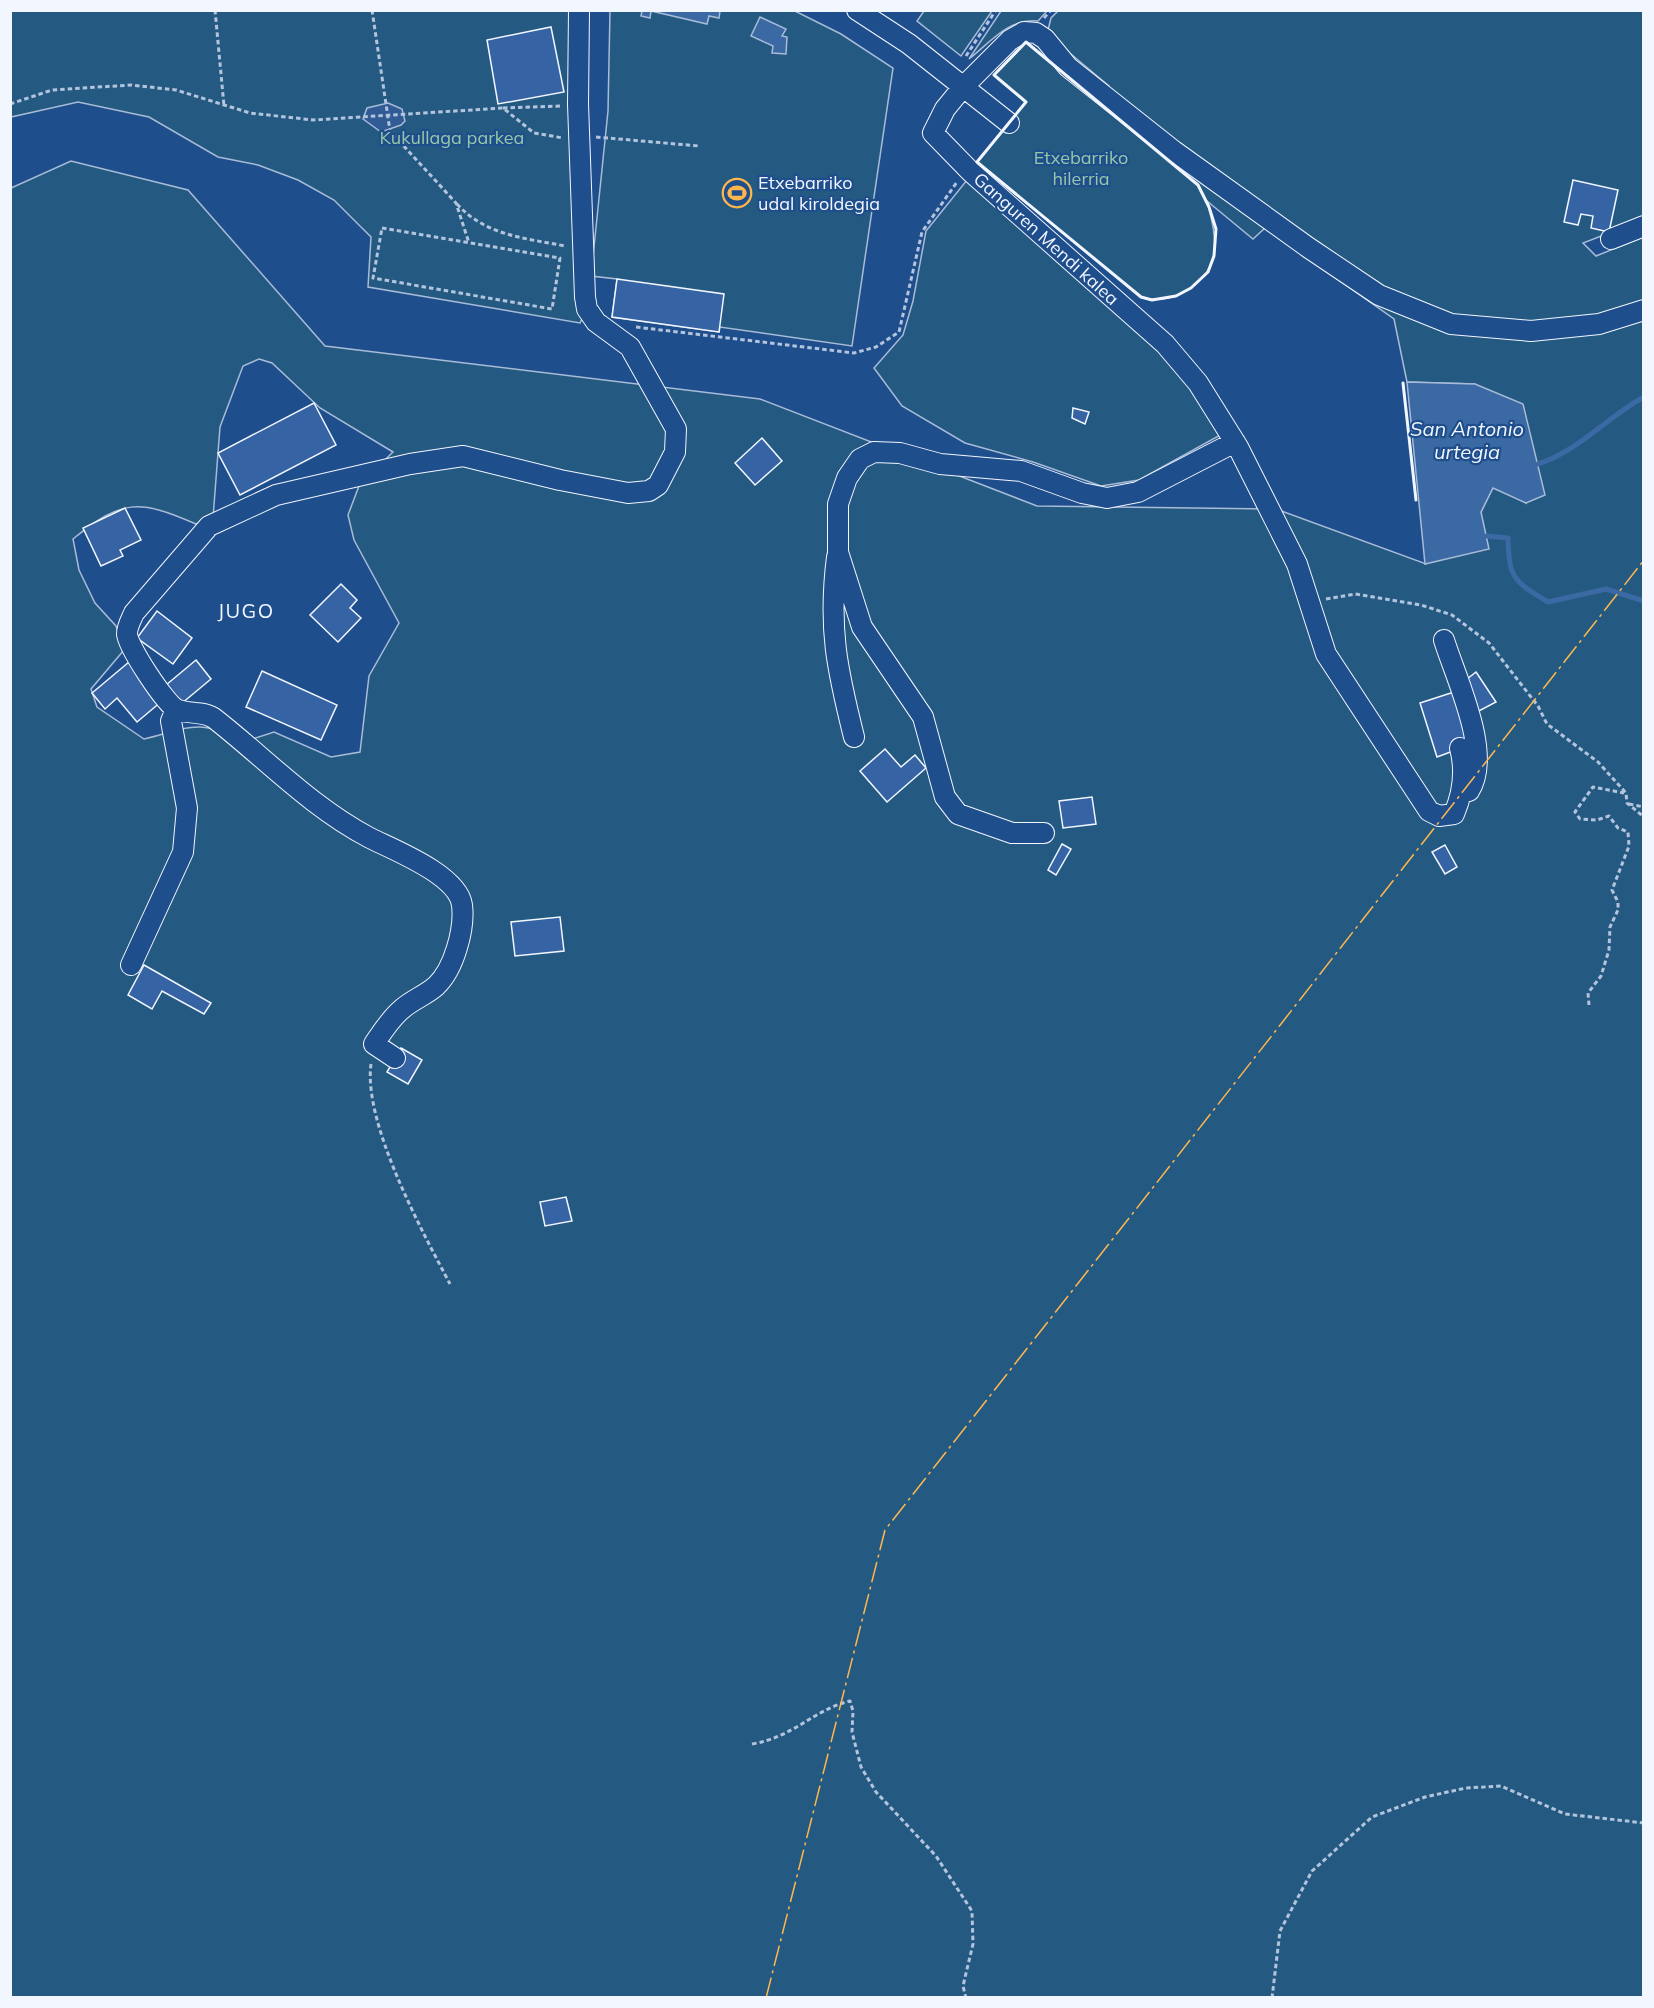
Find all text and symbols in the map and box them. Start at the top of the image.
park label: Kukullaga parkea [380,126,524,149]
park label: Etxebarriko hilerria [1034,146,1128,190]
street label: Ganguren Mendi kalea [969,167,1124,310]
place label: Etxebarriko udal kiroldegia [758,171,880,215]
sports icon: Etxebarriko udal kiroldegia [721,177,753,209]
water label: San Antonio urtegia [1410,416,1524,464]
district label: JUGO [217,598,275,623]

